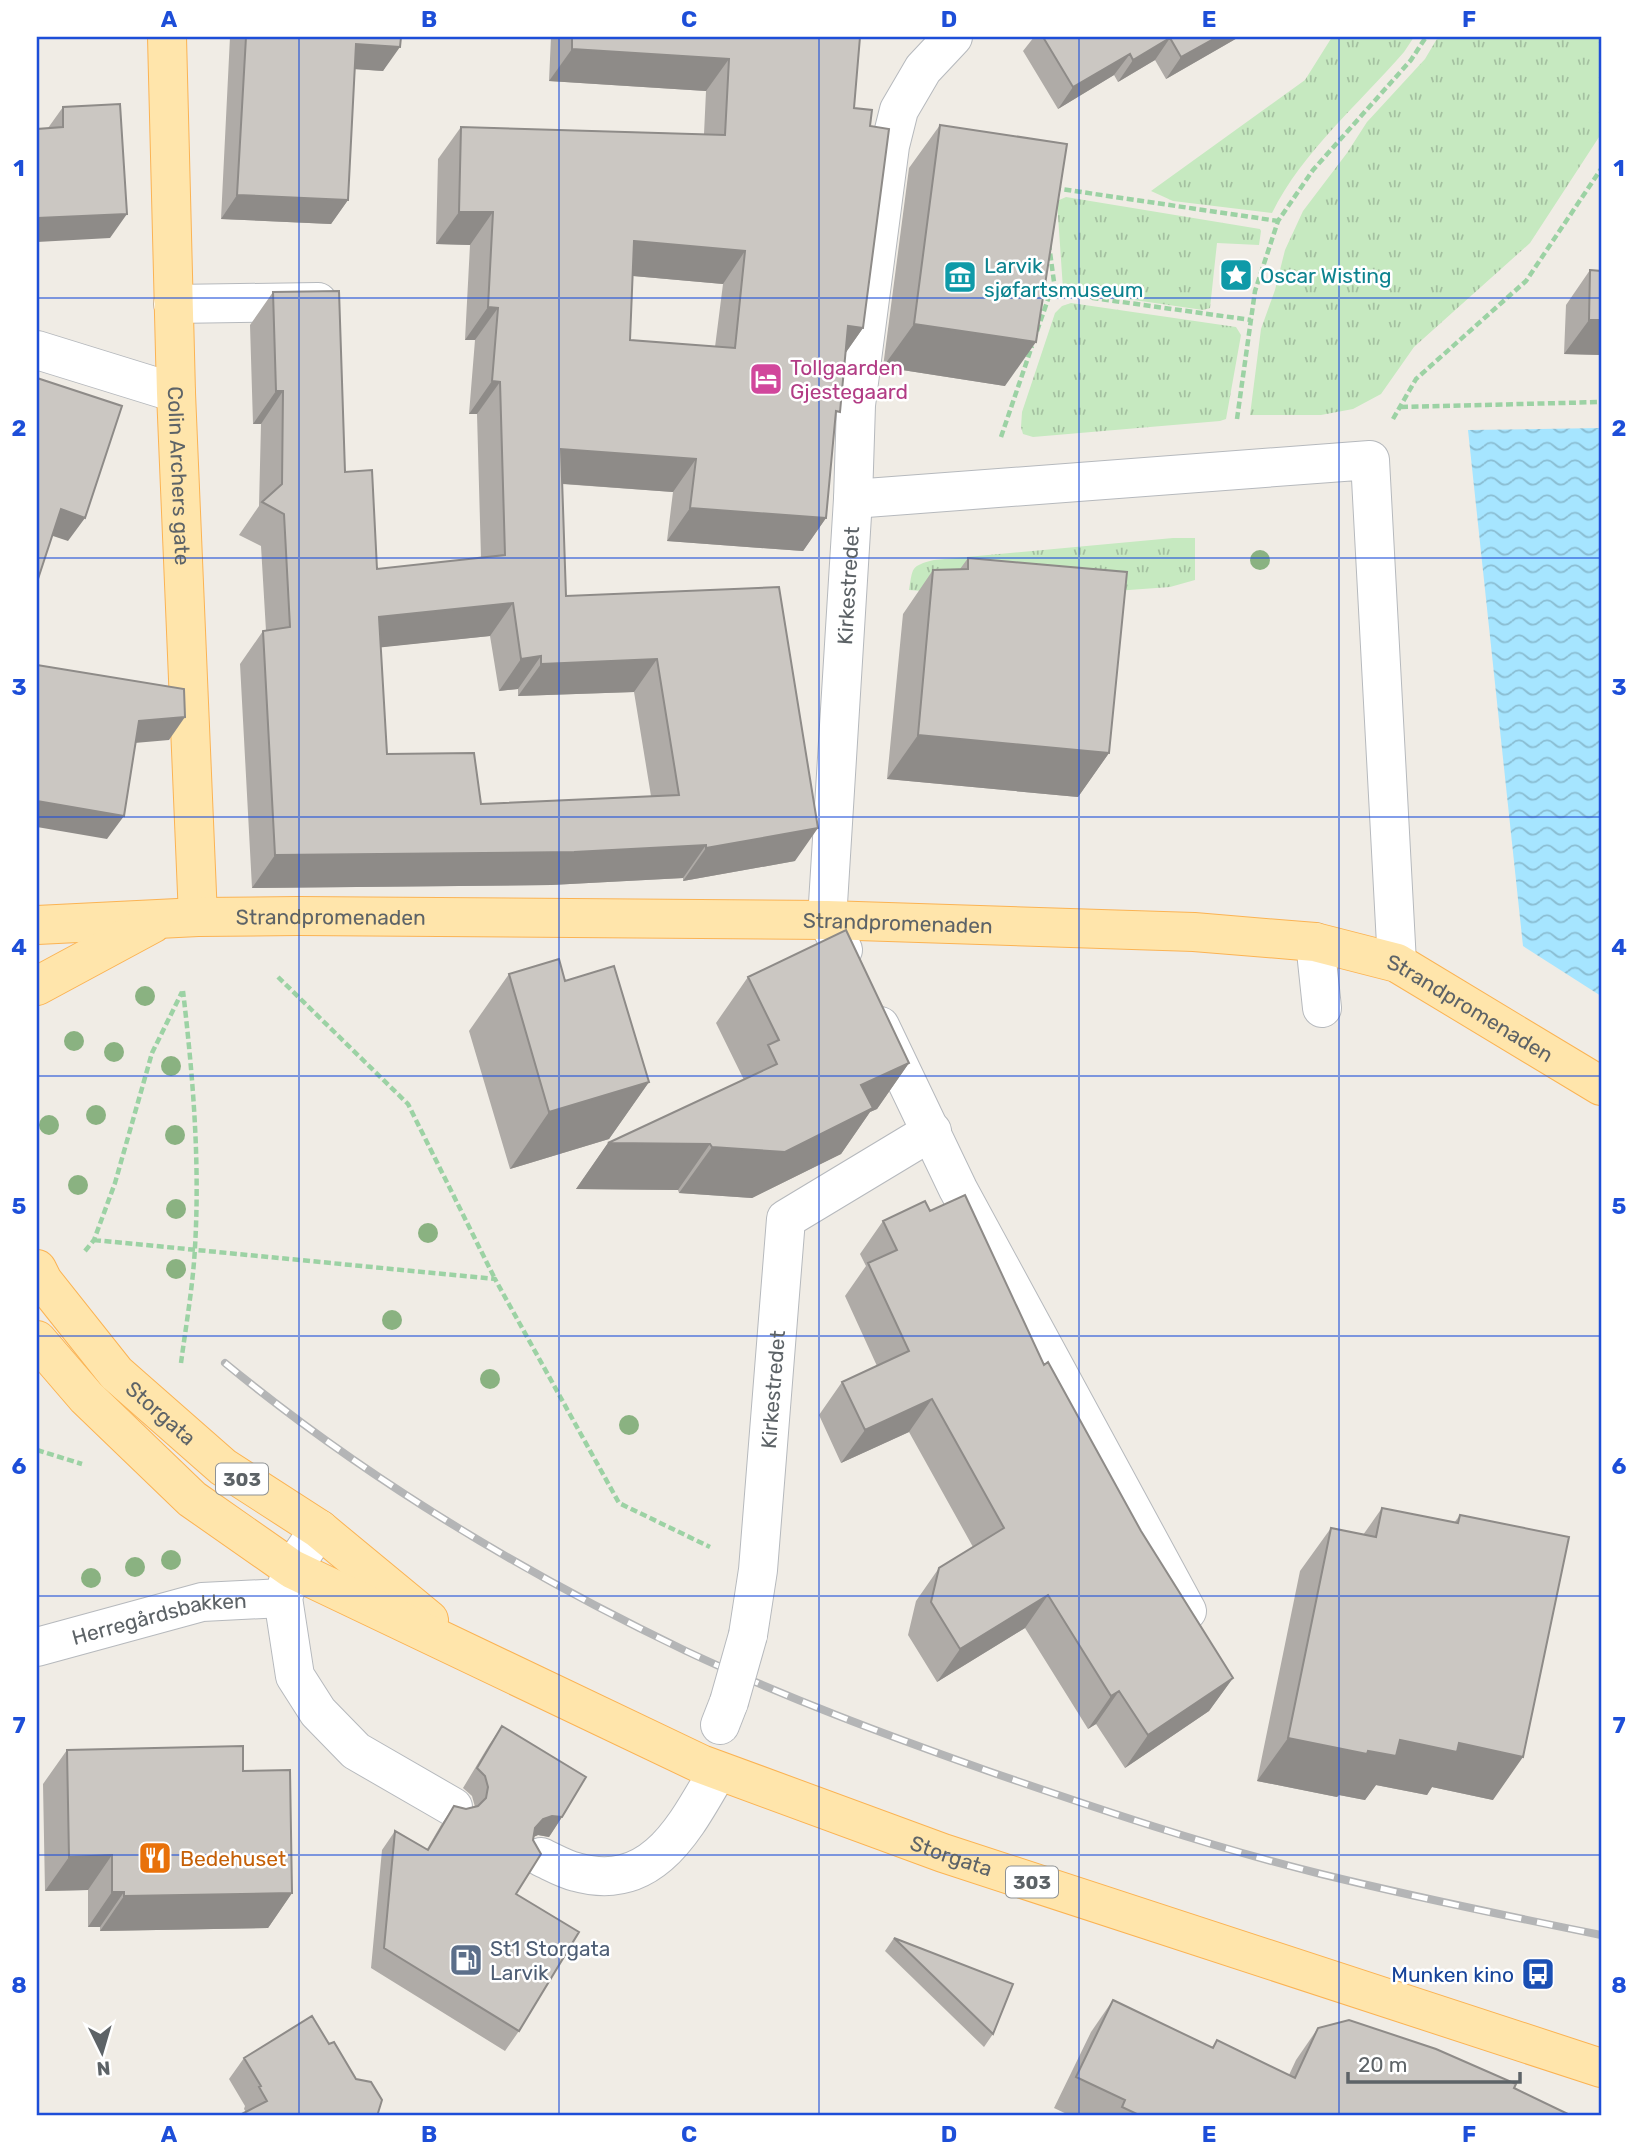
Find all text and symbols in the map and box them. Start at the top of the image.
text: A [161,5,178,33]
text: B [421,5,437,33]
text: C [681,5,697,33]
text: D [941,5,957,33]
text: E [1202,5,1216,33]
text: F [1462,5,1476,33]
text: 1 [13,154,25,182]
text: 1 [1613,154,1625,182]
place label: Larvik sjøfartsmuseum [984,253,1143,302]
place icon: Oscar Wisting [1217,256,1255,294]
museum icon: Larvik sjøfartsmuseum [941,258,979,296]
place label: Oscar Wisting [1260,263,1392,288]
place label: Tollgaarden Gjestegaard [790,355,908,404]
hotel icon: Tollgaarden Gjestegaard [747,360,785,398]
street label: Colin Archers gate [163,386,196,566]
text: 2 [12,414,26,442]
text: 2 [1612,414,1626,442]
street label: Kirkestredet [832,526,864,646]
text: 3 [11,673,27,701]
text: 3 [1611,673,1627,701]
street label: Strandpromenaden [236,903,426,929]
street label: Strandpromenaden [803,907,993,938]
text: 4 [11,933,27,961]
text: 4 [1611,933,1627,961]
street label: Strandpromenaden [1385,949,1558,1067]
text: 5 [12,1192,27,1220]
text: 5 [1612,1192,1627,1220]
street label: Kirkestredet [755,1329,790,1449]
street label: Storgata [121,1375,201,1450]
text: 6 [12,1452,27,1480]
text: 6 [1612,1452,1627,1480]
road number: 303 [216,1464,268,1494]
street label: Herregårdsbakken [69,1587,247,1649]
text: 7 [12,1711,26,1739]
text: 7 [1612,1711,1626,1739]
street label: Storgata [907,1830,996,1881]
restaurant icon: Bedehuset [136,1839,174,1877]
place label: Bedehuset [180,1846,286,1871]
road number: 303 [1006,1866,1058,1898]
place label: St1 Storgata Larvik [490,1936,610,1985]
fuel station icon: St1 Storgata Larvik [447,1941,485,1979]
bus stop icon: Munken kino [1519,1955,1557,1993]
place label: Munken kino [1391,1962,1514,1987]
text: 8 [11,1971,27,1999]
text: 8 [1611,1971,1627,1999]
north arrow [66,2016,136,2086]
scale bar [1348,2041,1519,2085]
text: 20 m [1358,2052,1407,2077]
text: N [96,2056,111,2080]
text: A [161,2120,178,2148]
text: B [421,2120,437,2148]
text: C [681,2120,697,2148]
text: D [941,2120,957,2148]
text: E [1202,2120,1216,2148]
text: F [1462,2120,1476,2148]

